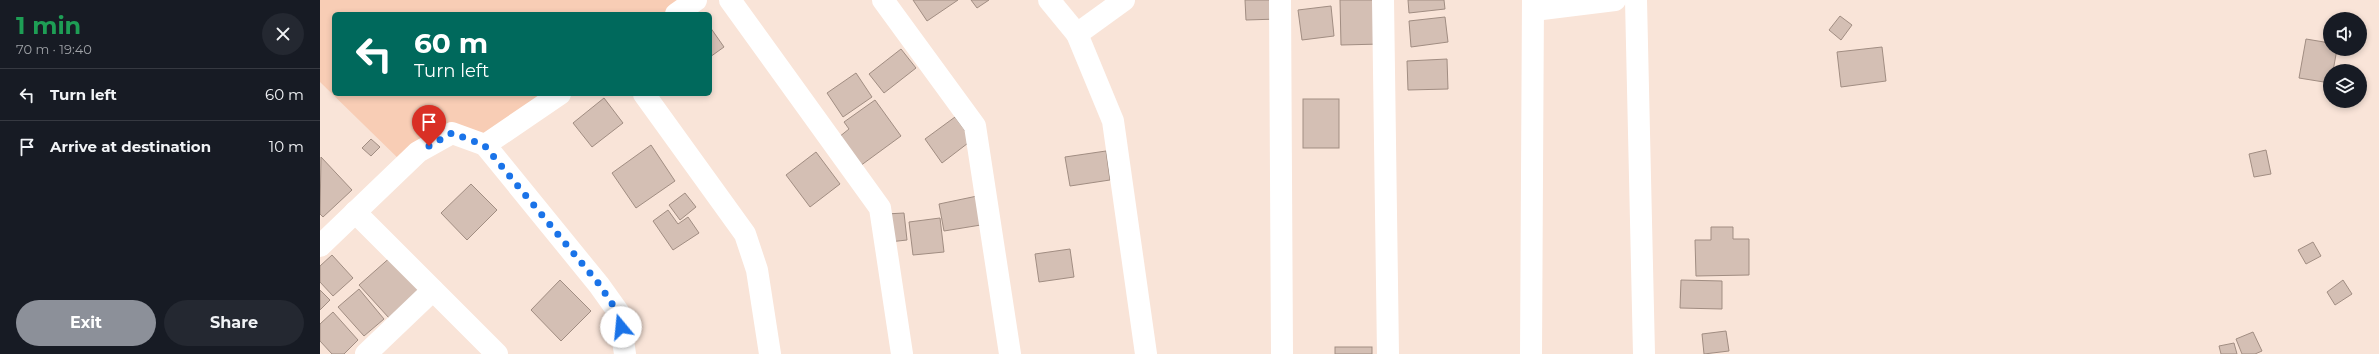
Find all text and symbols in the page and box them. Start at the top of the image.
text: 1 min [16,11,81,40]
map controls [2323,12,2367,108]
button: sound [2323,12,2367,56]
button: close [262,13,304,55]
text: 60 m [414,26,488,60]
icon: left [348,28,400,80]
text: 70 m · 19:40 [16,41,92,57]
text: Turn left [414,60,489,82]
button: layers [2323,64,2367,108]
icon: left [16,84,38,106]
text: Turn left [50,85,117,104]
text: 60 m [265,85,304,104]
pin [412,105,446,146]
icon: arrive [418,111,440,133]
icon: arrive [16,136,38,158]
text: Arrive at destination [50,137,211,156]
text: 10 m [269,137,304,156]
button: Exit [16,300,156,346]
button: Share [164,300,304,346]
position arrow [600,306,642,348]

